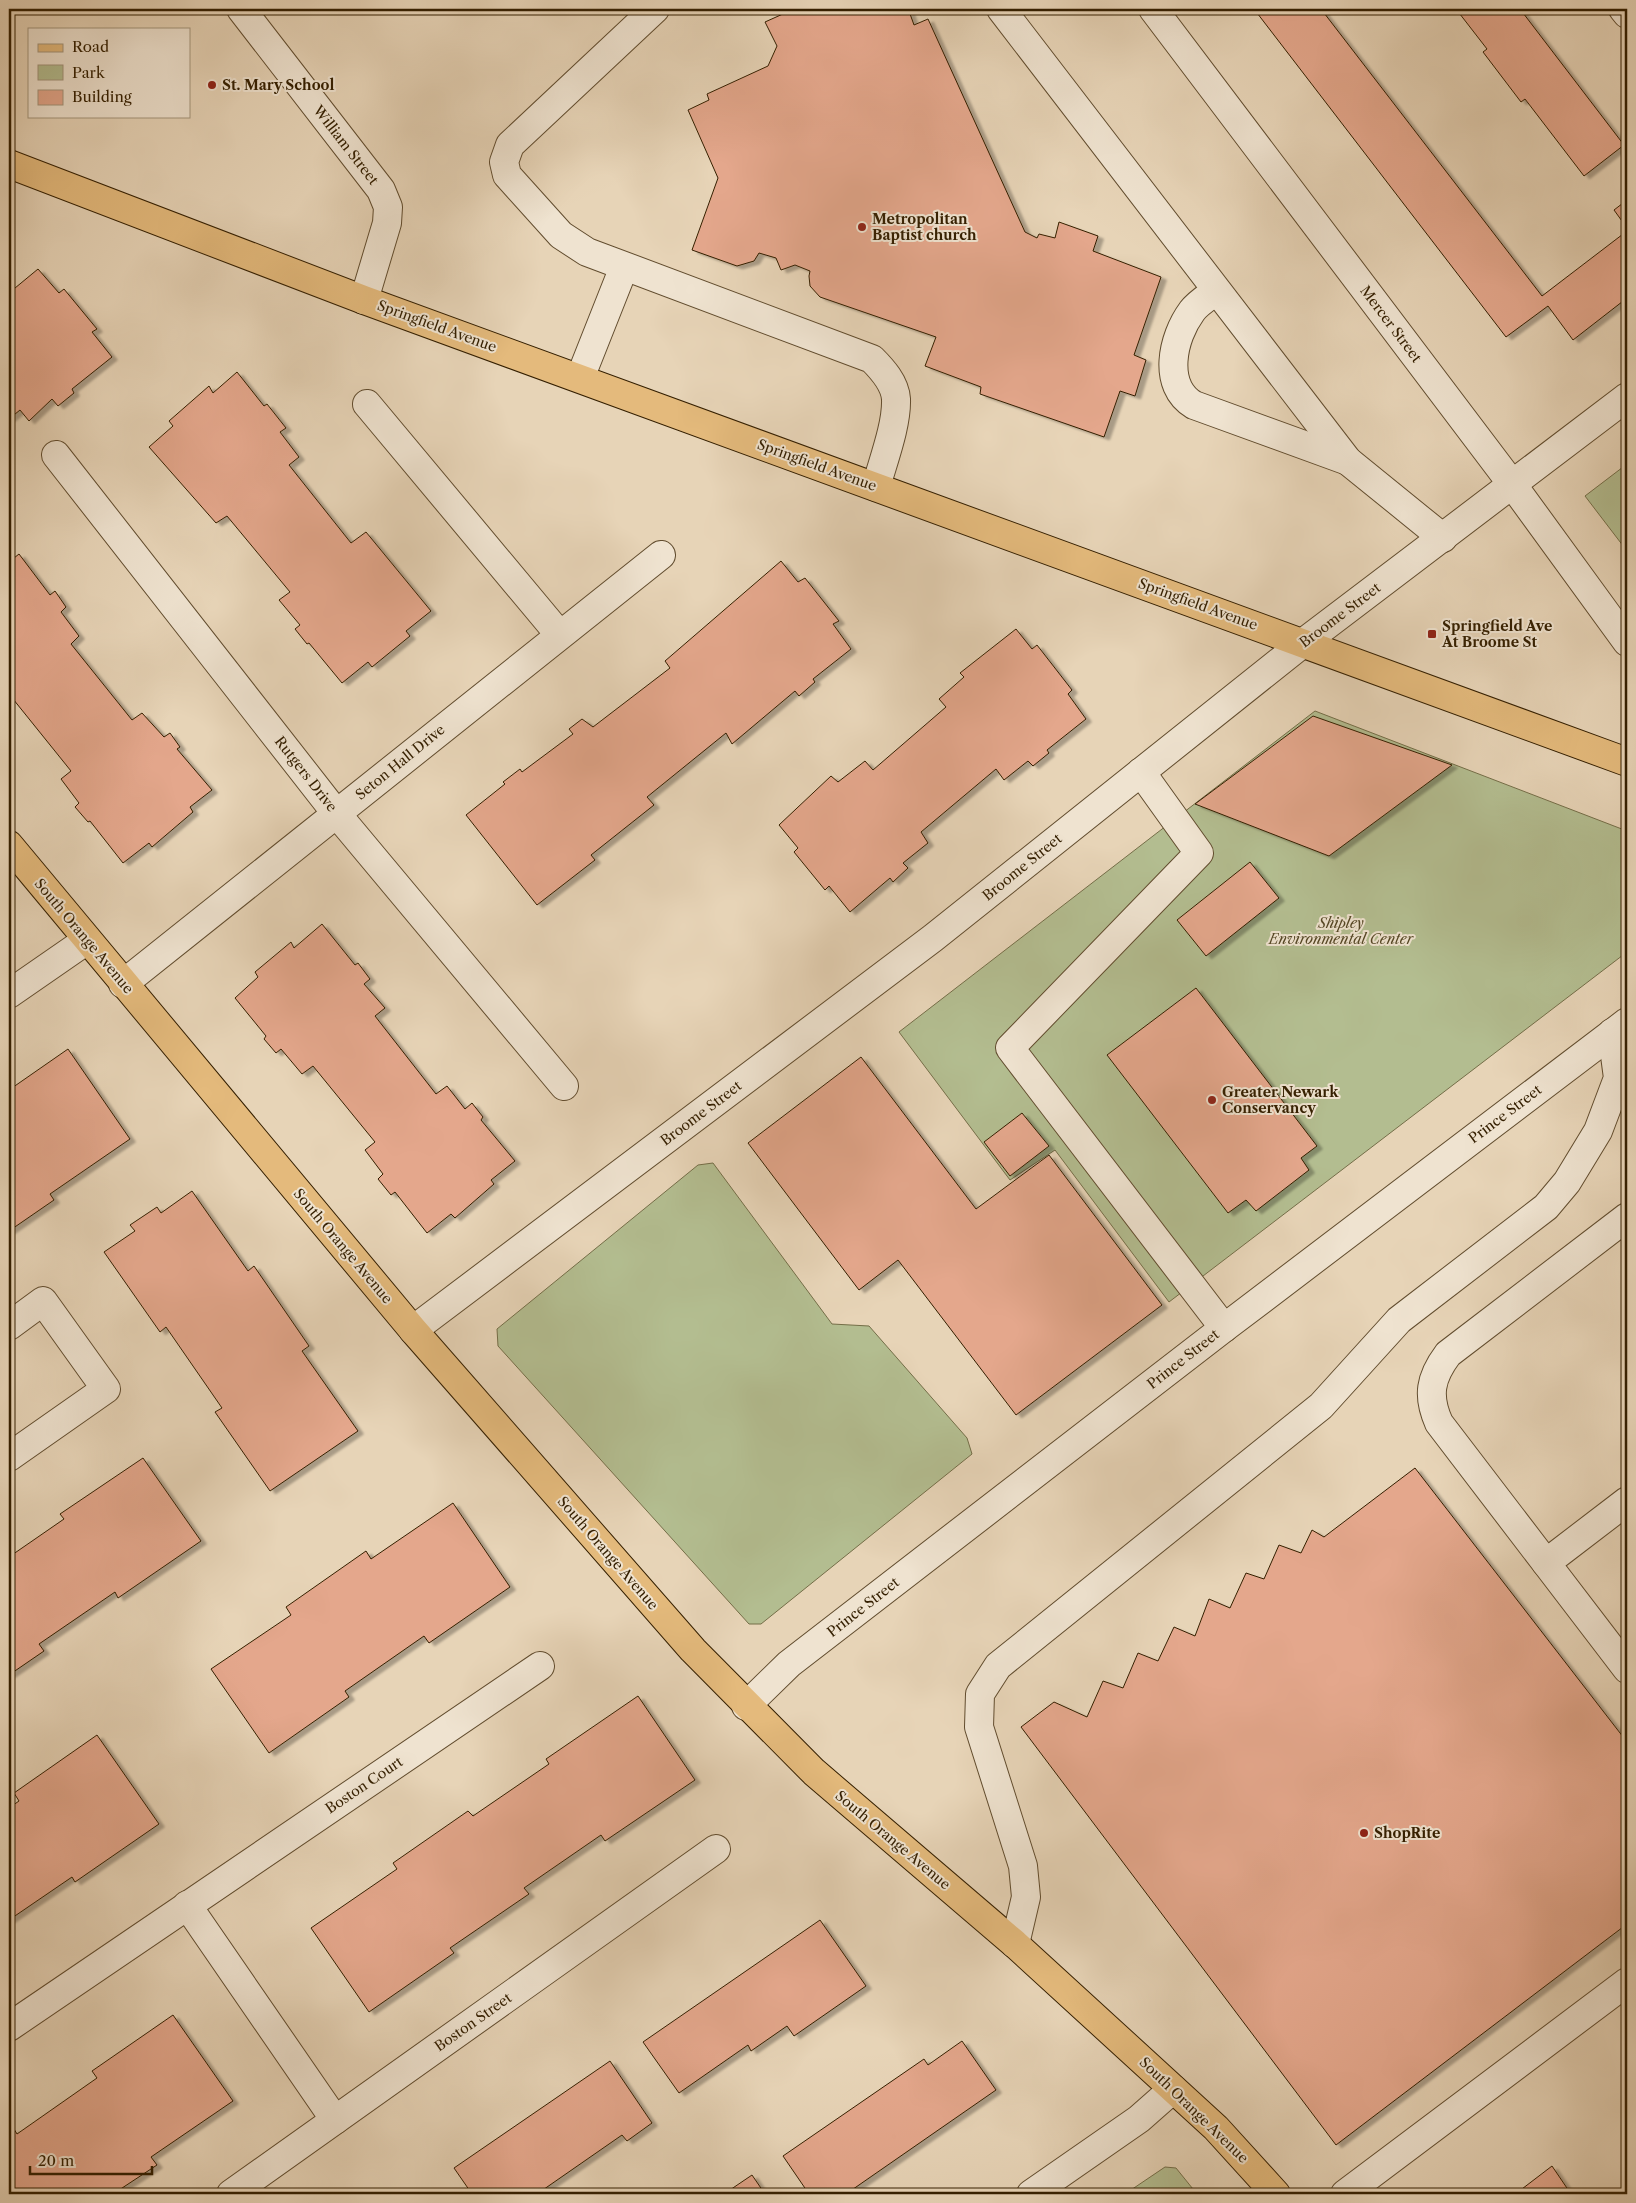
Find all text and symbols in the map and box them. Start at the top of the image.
legend [28,28,190,118]
text: Road [72,37,109,56]
text: Park [72,63,106,82]
place label: St. Mary School [222,76,334,94]
marker: St. Mary School [206,79,218,91]
text: Building [72,87,132,106]
street label: William Street [309,101,383,188]
place label: Metropolitan Baptist church [872,210,977,244]
marker: Metropolitan Baptist church [856,221,868,233]
street label: Mercer Street [1356,282,1426,366]
street label: Springfield Avenue [375,296,499,356]
street label: Springfield Avenue [755,435,879,495]
street label: Springfield Avenue [1136,574,1260,634]
street label: Broome Street [1296,579,1384,651]
place label: Springfield Ave At Broome St [1441,617,1552,651]
marker: Springfield Ave At Broome St [1426,628,1438,640]
street label: Seton Hall Drive [352,720,449,804]
street label: Rutgers Drive [271,733,341,816]
street label: Broome Street [979,829,1065,904]
street label: South Orange Avenue [31,875,138,997]
park label: Shipley Environmental Center [1268,914,1415,948]
street label: Broome Street [657,1077,745,1149]
street label: Prince Street [1465,1081,1545,1147]
place label: Greater Newark Conservancy [1222,1083,1339,1117]
marker: Greater Newark Conservancy [1206,1094,1218,1106]
street label: South Orange Avenue [290,1185,397,1307]
street label: Prince Street [1143,1325,1223,1393]
street label: South Orange Avenue [554,1492,662,1614]
street label: Prince Street [823,1573,903,1641]
street label: Boston Court [322,1753,406,1817]
street label: South Orange Avenue [832,1787,954,1894]
place label: ShopRite [1374,1824,1440,1842]
marker: ShopRite [1358,1827,1370,1839]
street label: Boston Street [431,1989,515,2055]
street label: South Orange Avenue [1136,2053,1252,2167]
scale bar [30,2143,152,2175]
text: 20 m [38,2151,74,2170]

